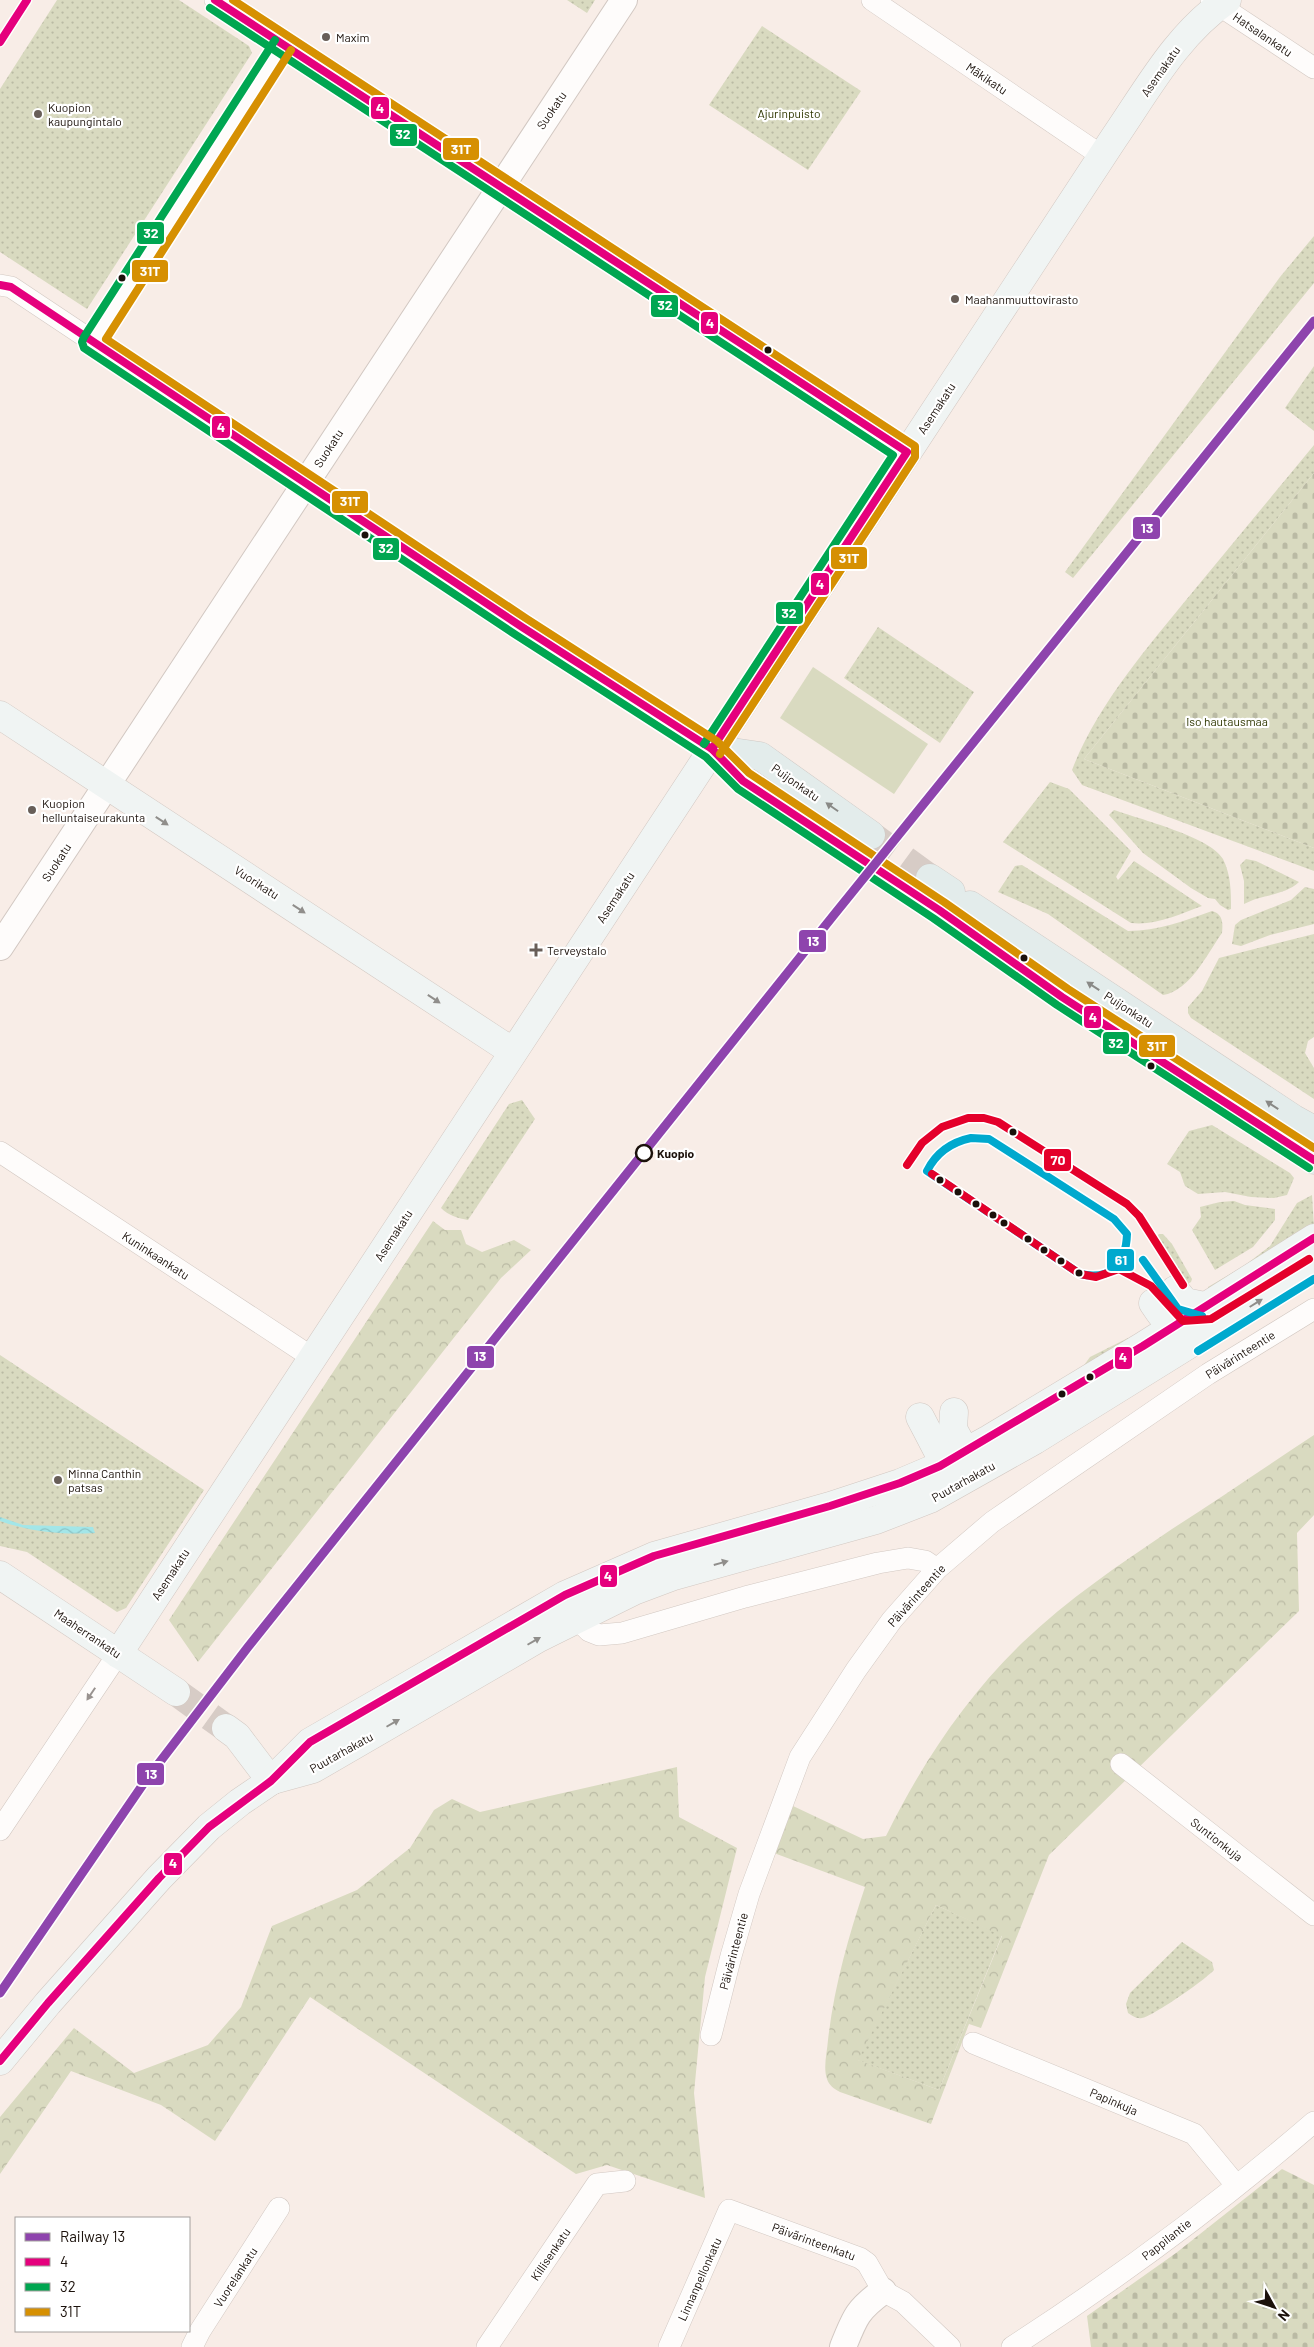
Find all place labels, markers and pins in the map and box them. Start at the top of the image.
place label: Maxim [336,30,369,44]
marker: Maxim [320,31,332,43]
place label: Kuopion kaupungintalo [48,100,122,128]
marker: Kuopion kaupungintalo [32,108,44,120]
unlabelled marker [117,273,127,283]
place label: Maahanmuuttovirasto [965,292,1078,306]
marker: Maahanmuuttovirasto [949,293,961,305]
unlabelled marker [763,345,773,355]
unlabelled marker [360,530,370,540]
place label: Kuopion helluntaiseurakunta [42,796,145,824]
marker: Kuopion helluntaiseurakunta [26,804,38,816]
marker: Terveystalo [529,943,543,957]
place label: Terveystalo [547,943,607,957]
unlabelled marker [1019,953,1029,963]
unlabelled marker [1146,1061,1156,1071]
unlabelled marker [1008,1127,1018,1137]
marker: Kuopio [635,1144,653,1162]
place label: Kuopio [657,1146,695,1160]
unlabelled marker [935,1175,945,1185]
unlabelled marker [953,1187,963,1197]
unlabelled marker [971,1199,981,1209]
unlabelled marker [988,1210,998,1220]
unlabelled marker [999,1218,1009,1228]
unlabelled marker [1023,1234,1033,1244]
unlabelled marker [1039,1245,1049,1255]
unlabelled marker [1056,1256,1066,1266]
unlabelled marker [1074,1268,1084,1278]
unlabelled marker [1085,1372,1095,1382]
unlabelled marker [1057,1389,1067,1399]
place label: Minna Canthin patsas [68,1466,141,1494]
marker: Minna Canthin patsas [52,1474,64,1486]

